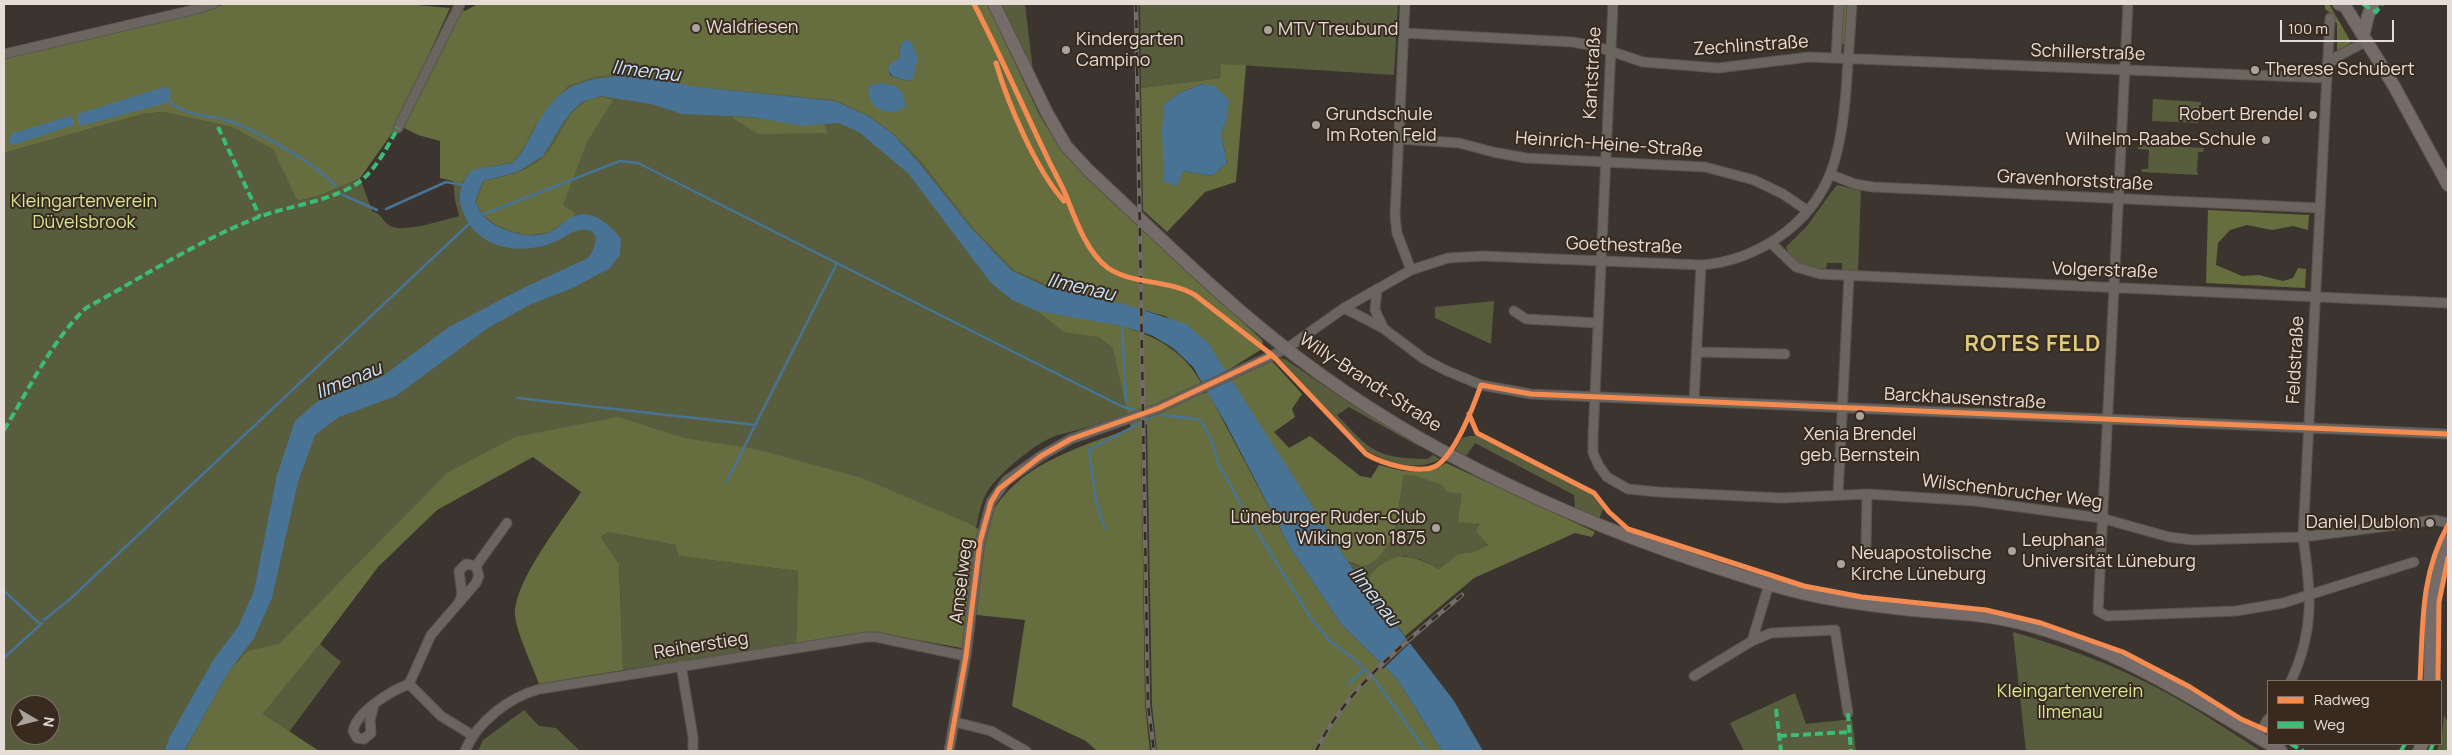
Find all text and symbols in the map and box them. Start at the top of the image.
scale bar [2282,10,2396,42]
place label: Waldriesen [706,17,799,39]
text: 100 m [2288,18,2328,39]
place label: MTV Treubund [1278,19,1398,41]
marker: Waldriesen [690,22,702,34]
marker: MTV Treubund [1262,24,1274,36]
street label: Kantstraße [1580,26,1606,120]
place label: Kindergarten Campino [1076,29,1184,72]
street label: Zechlinstraße [1693,31,1809,61]
street label: Schillerstraße [2030,40,2146,66]
marker: Kindergarten Campino [1060,44,1072,56]
water label: Ilmenau [610,56,682,88]
place label: Therese Schubert [2265,59,2415,81]
marker: Therese Schubert [2249,64,2261,76]
place label: Grundschule Im Roten Feld [1326,104,1437,146]
place label: Robert Brendel [2179,104,2303,126]
marker: Robert Brendel [2307,109,2319,121]
marker: Grundschule Im Roten Feld [1310,119,1322,131]
street label: Heinrich-Heine-Straße [1514,128,1704,162]
place label: Wilhelm-Raabe-Schule [2066,129,2256,151]
marker: Wilhelm-Raabe-Schule [2260,134,2272,146]
street label: Gravenhorststraße [1996,166,2154,196]
park label: Kleingartenverein Düvelsbrook [11,191,157,233]
street label: Goethestraße [1565,233,1683,259]
street label: Volgerstraße [2052,258,2158,284]
water label: Ilmenau [1045,269,1117,307]
street label: Feldstraße [2283,315,2309,405]
street label: Willy-Brandt-Straße [1295,329,1445,437]
district label: ROTES FELD [1963,332,2103,358]
water label: Ilmenau [313,358,385,404]
street label: Barckhausenstraße [1884,384,2046,414]
marker: Xenia Brendel geb. Bernstein [1854,410,1866,422]
place label: Xenia Brendel geb. Bernstein [1800,424,1920,466]
street label: Wilschenbrucher Weg [1920,470,2104,514]
place label: Lüneburger Ruder-Club Wiking von 1875 [1231,507,1426,550]
place label: Daniel Dublon [2306,512,2420,534]
marker: Daniel Dublon [2424,517,2436,529]
marker: Lüneburger Ruder-Club Wiking von 1875 [1430,522,1442,534]
place label: Leuphana Universität Lüneburg [2022,530,2196,572]
street label: Amselweg [946,537,978,625]
place label: Neuapostolische Kirche Lüneburg [1851,543,1992,586]
marker: Leuphana Universität Lüneburg [2006,545,2018,557]
marker: Neuapostolische Kirche Lüneburg [1835,558,1847,570]
water label: Ilmenau [1344,563,1404,631]
street label: Reiherstieg [652,628,750,664]
legend [2267,680,2442,745]
park label: Kleingartenverein Ilmenau [1997,681,2143,724]
text: Radweg [2314,689,2370,710]
north arrow [10,695,60,745]
text: Weg [2314,714,2345,735]
text: N [39,716,59,728]

